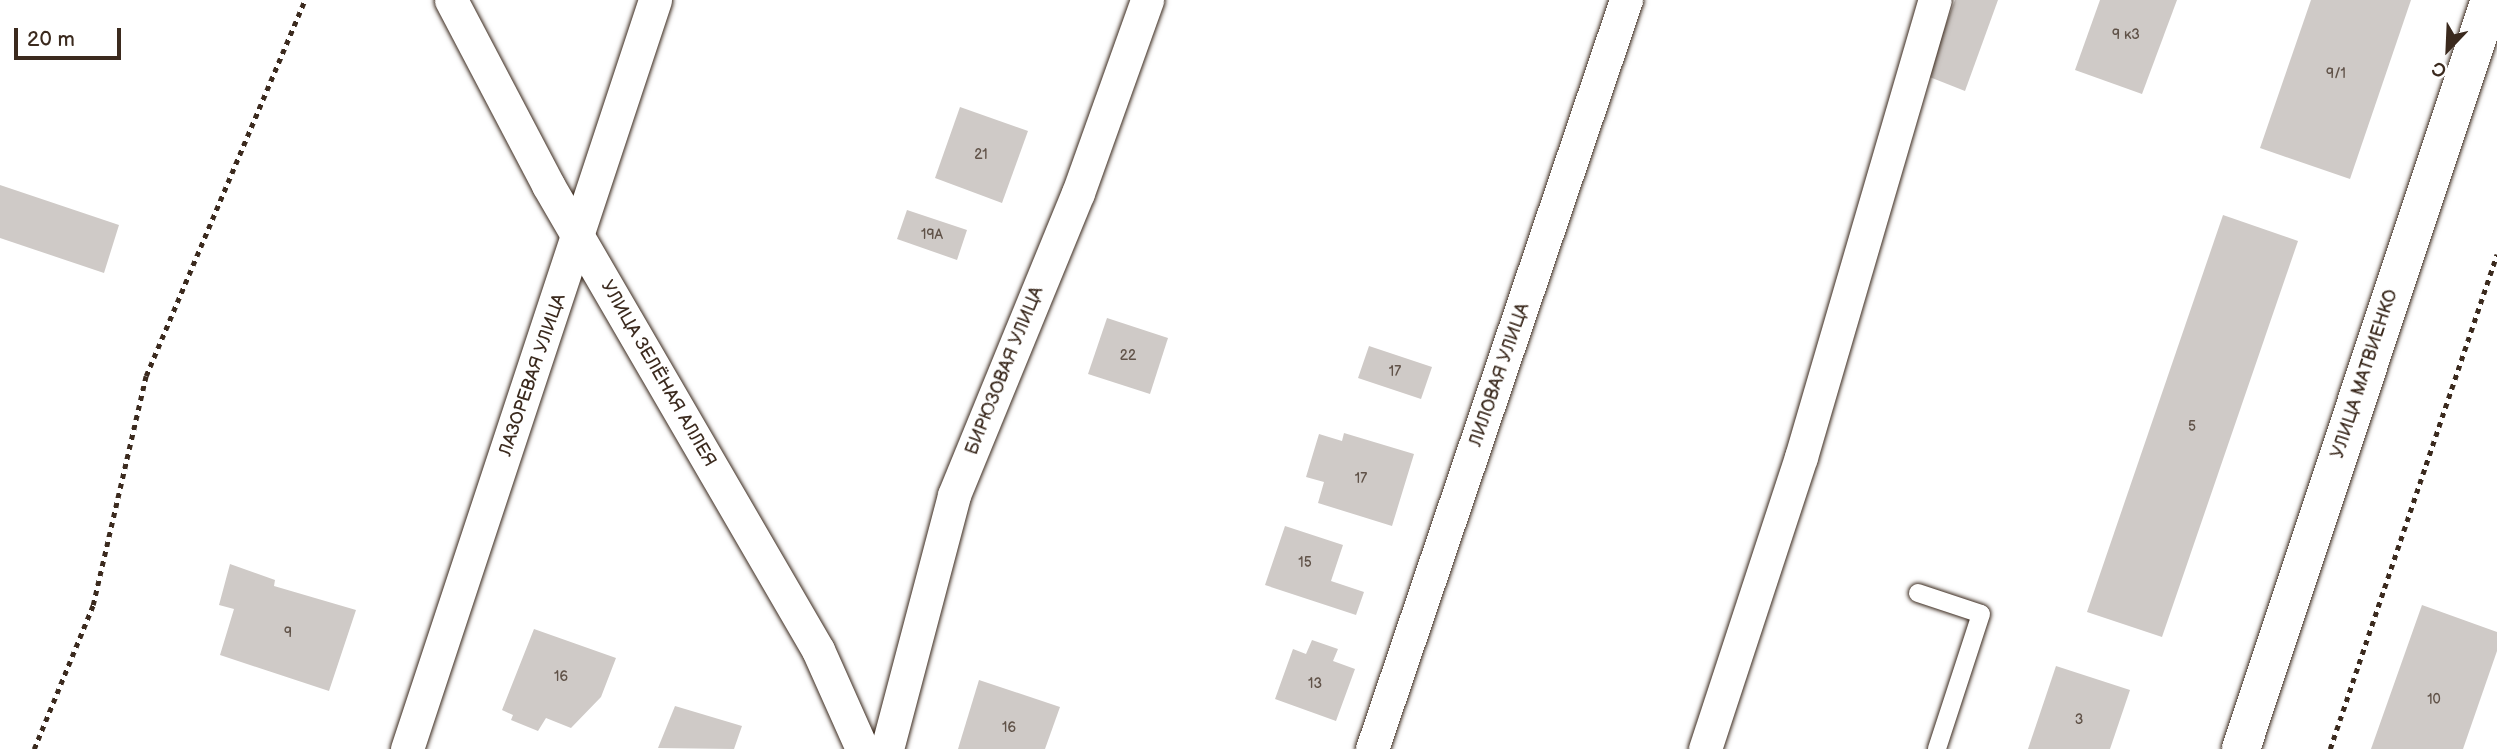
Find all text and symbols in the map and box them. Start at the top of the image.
scale bar [18,14,124,58]
north arrow [2413,14,2483,84]
text: 20 m [27,27,75,52]
house number: 9 к3 [2112,27,2140,43]
text: С [2429,56,2450,82]
house number: 9/1 [2326,66,2346,82]
house number: 21 [974,147,988,163]
house number: 19А [921,227,943,243]
street label: УЛИЦА ЗЕЛЁНАЯ АЛЛЕЯ [596,277,720,471]
street label: БИРЮЗОВАЯ УЛИЦА [961,284,1049,458]
street label: УЛИЦА МАТВИЕНКО [2327,287,2403,461]
street label: ЛАЗОРЕВАЯ УЛИЦА [495,291,571,459]
street label: ЛИЛОВАЯ УЛИЦА [1465,301,1535,449]
house number: 22 [1120,348,1136,364]
house number: 17 [1389,364,1401,380]
house number: 5 [2188,419,2196,435]
house number: 17 [1355,471,1367,487]
house number: 15 [1298,555,1312,571]
house number: 9 [284,625,292,641]
house number: 16 [554,669,568,685]
house number: 13 [1308,676,1322,692]
house number: 10 [2427,692,2441,708]
house number: 3 [2075,712,2083,728]
house number: 16 [1002,720,1016,736]

